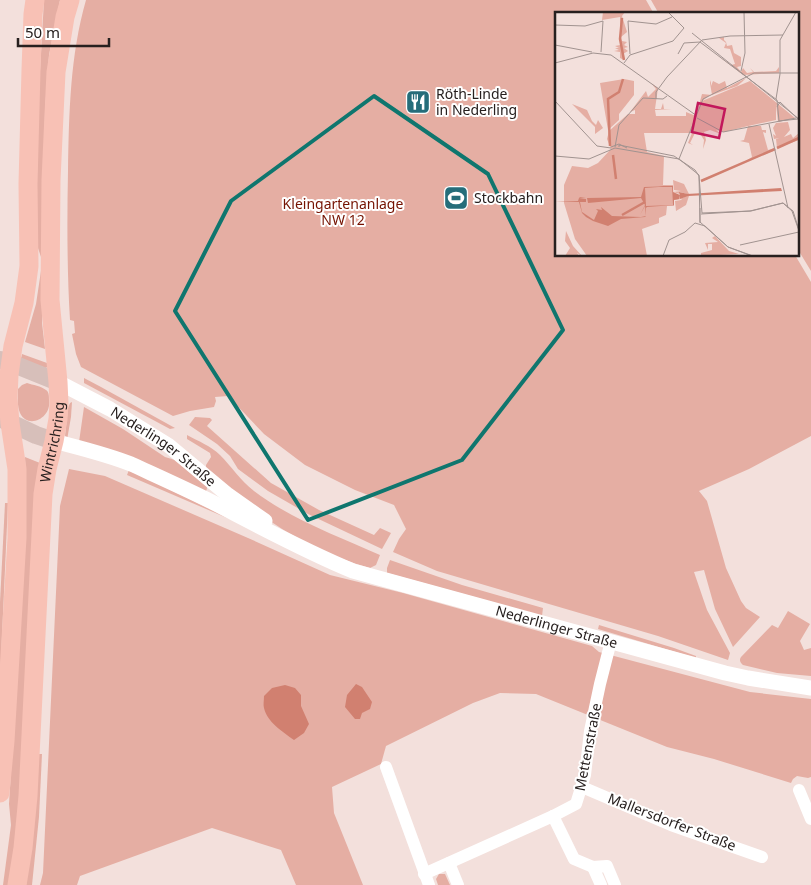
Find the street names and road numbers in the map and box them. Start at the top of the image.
street label: Wintrichring [35,401,68,484]
street label: Nederlinger Straße [107,402,221,490]
street label: Nederlinger Straße [494,601,620,652]
street label: Mettenstraße [570,701,605,792]
street label: Mallersdorfer Straße [605,788,739,855]

